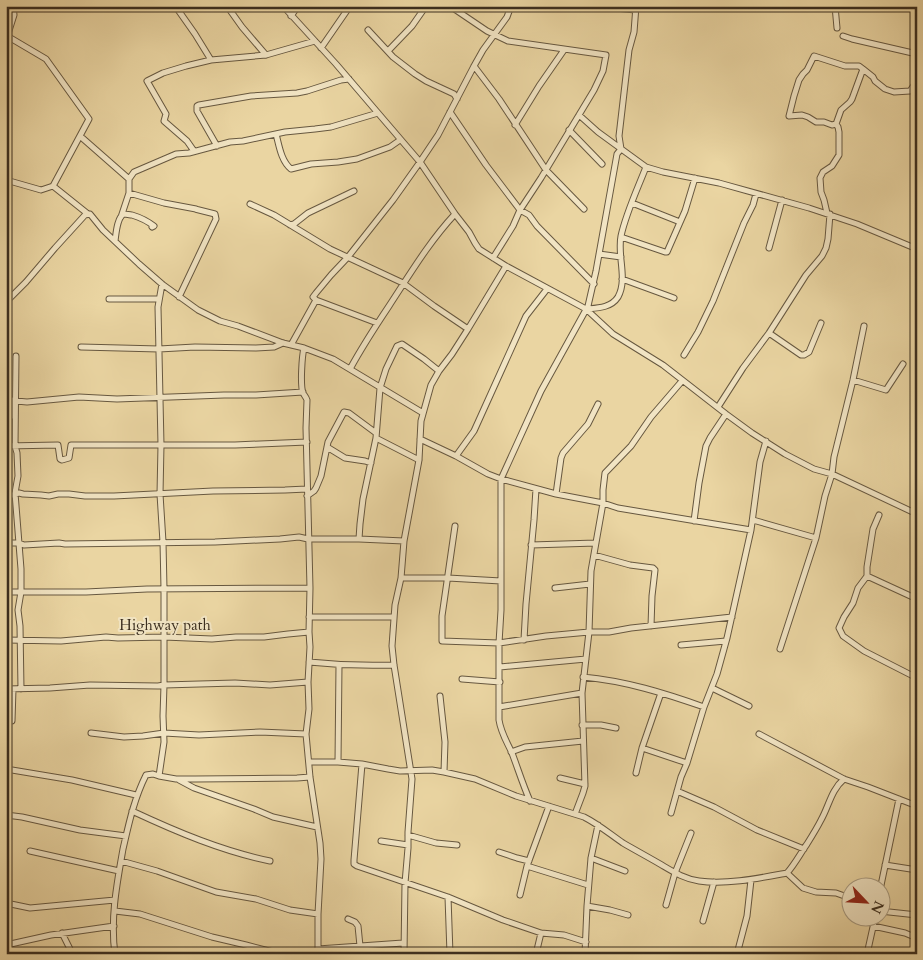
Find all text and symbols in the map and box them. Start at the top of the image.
street label: Highway path [119,615,211,635]
north arrow [840,878,890,928]
text: N [866,898,889,917]

